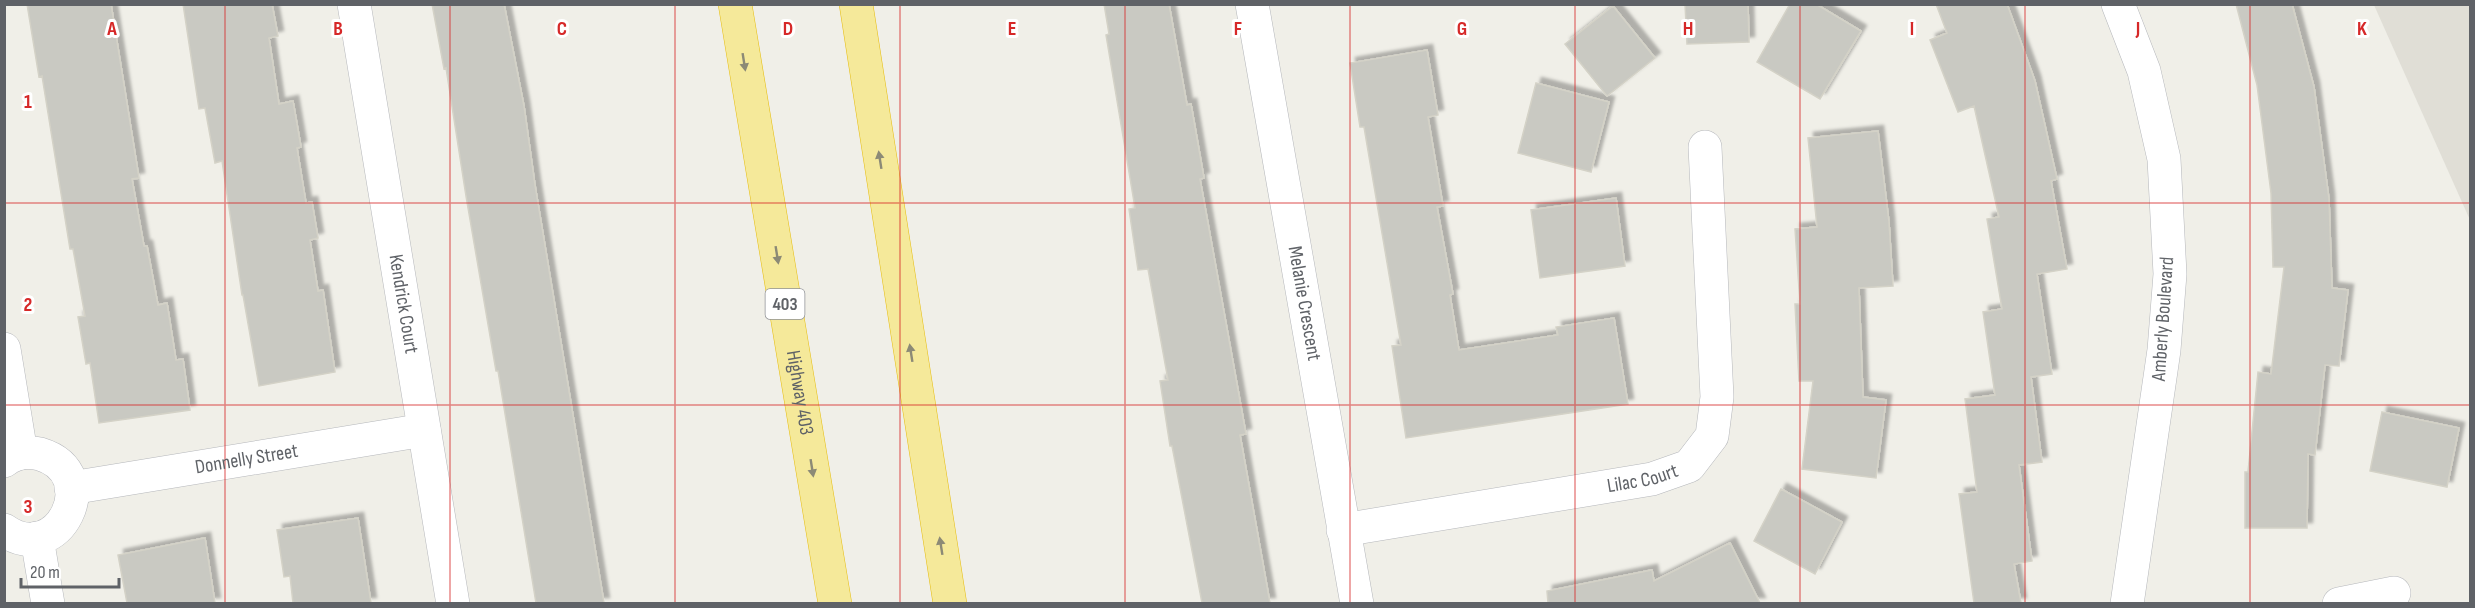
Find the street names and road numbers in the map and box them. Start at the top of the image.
street label: Melanie Crescent [1283,244,1326,363]
street label: Kendrick Court [383,253,423,355]
street label: Amberly Boulevard [2147,256,2179,383]
road number: 403 [766,289,804,319]
street label: Highway 403 [781,348,819,437]
street label: Donnelly Street [193,439,300,479]
street label: Lilac Court [1605,459,1681,498]

